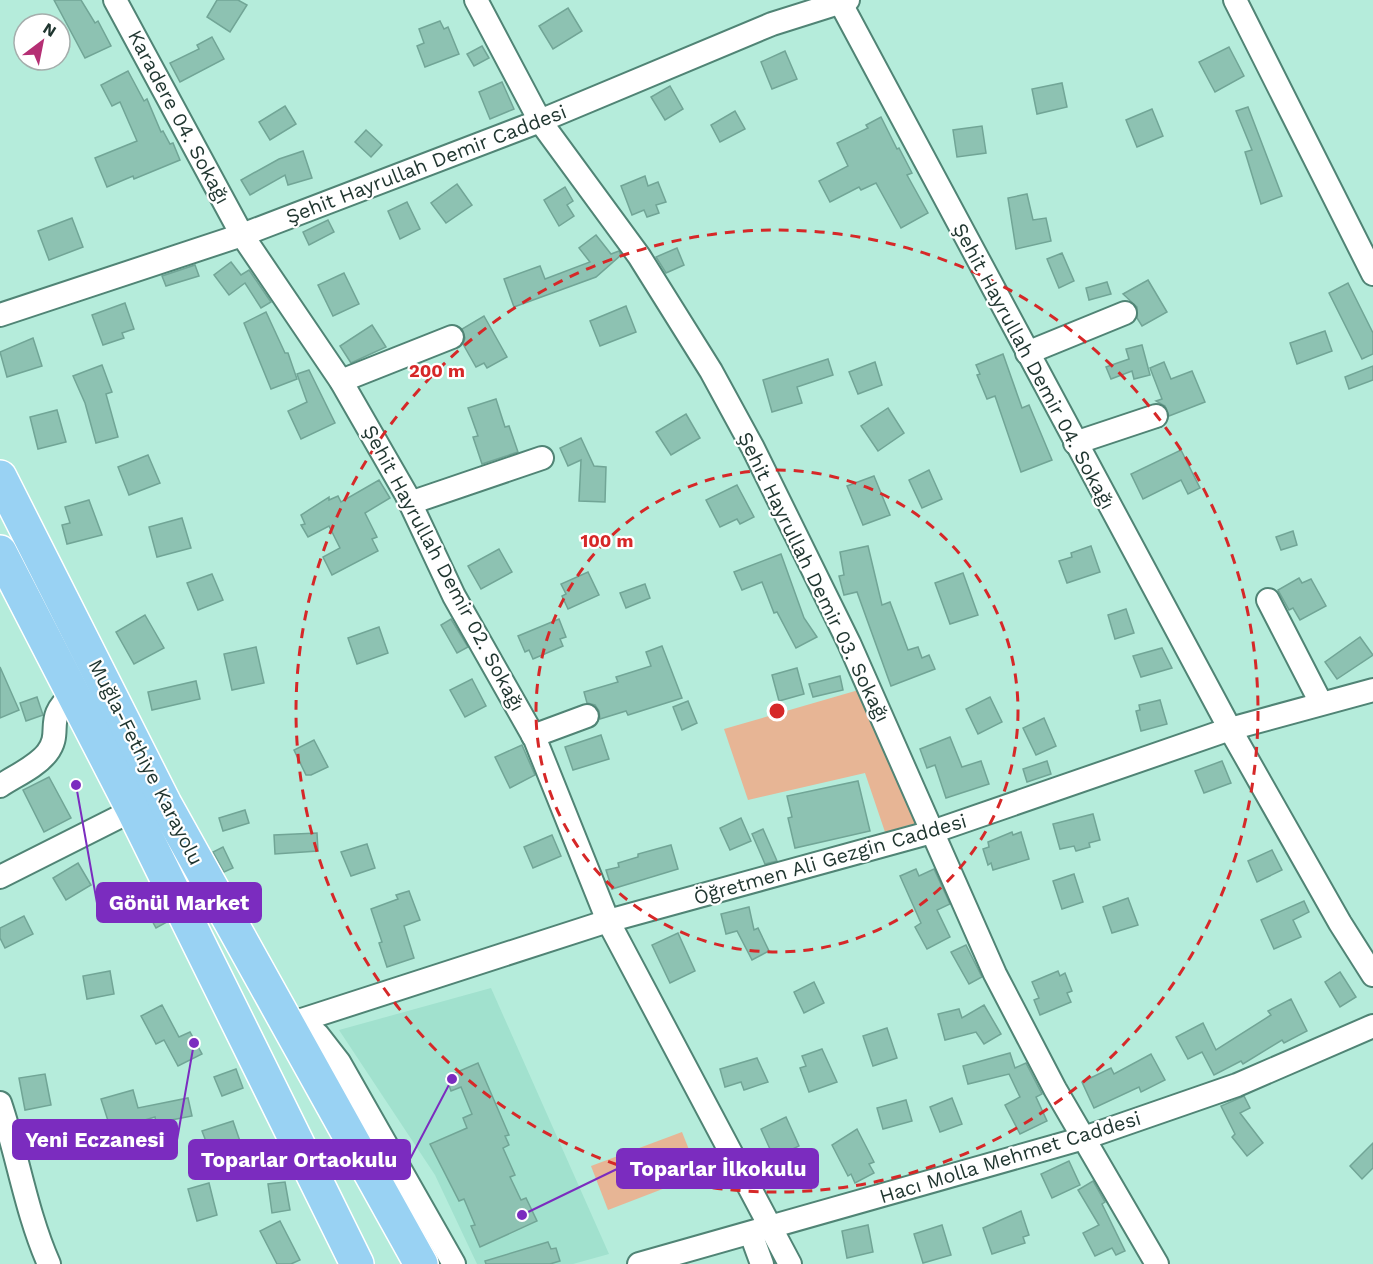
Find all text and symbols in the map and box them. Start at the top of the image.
north arrow [12,12,72,72]
text: N [40,19,60,41]
street label: Karadere 04. Sokağı [123,26,235,208]
street label: Şehit Hayrullah Demir Caddesi [282,99,570,229]
street label: Şehit Hayrullah Demir 04. Sokağı [948,219,1120,513]
text: 200 m [409,360,465,381]
street label: Şehit Hayrullah Demir 02. Sokağı [358,421,530,715]
street label: Şehit Hayrullah Demir 03. Sokağı [733,428,895,726]
text: 100 m [580,530,634,551]
street label: Muğla-Fethiye Karayolu [84,655,208,869]
centre of rings [767,701,787,721]
street label: Öğretmen Ali Gezgin Caddesi [691,808,969,910]
callout: Gönül Market [97,883,261,922]
text: Gönül Market [109,890,249,915]
street label: Hacı Molla Mehmet Caddesi [876,1106,1144,1208]
callout: Yeni Eczanesi [13,1120,177,1159]
text: Yeni Eczanesi [25,1127,165,1152]
callout: Toparlar Ortaokulu [189,1140,410,1179]
text: Toparlar Ortaokulu [201,1147,397,1172]
callout: Toparlar İlkokulu [617,1149,818,1188]
text: Toparlar İlkokulu [630,1156,806,1181]

